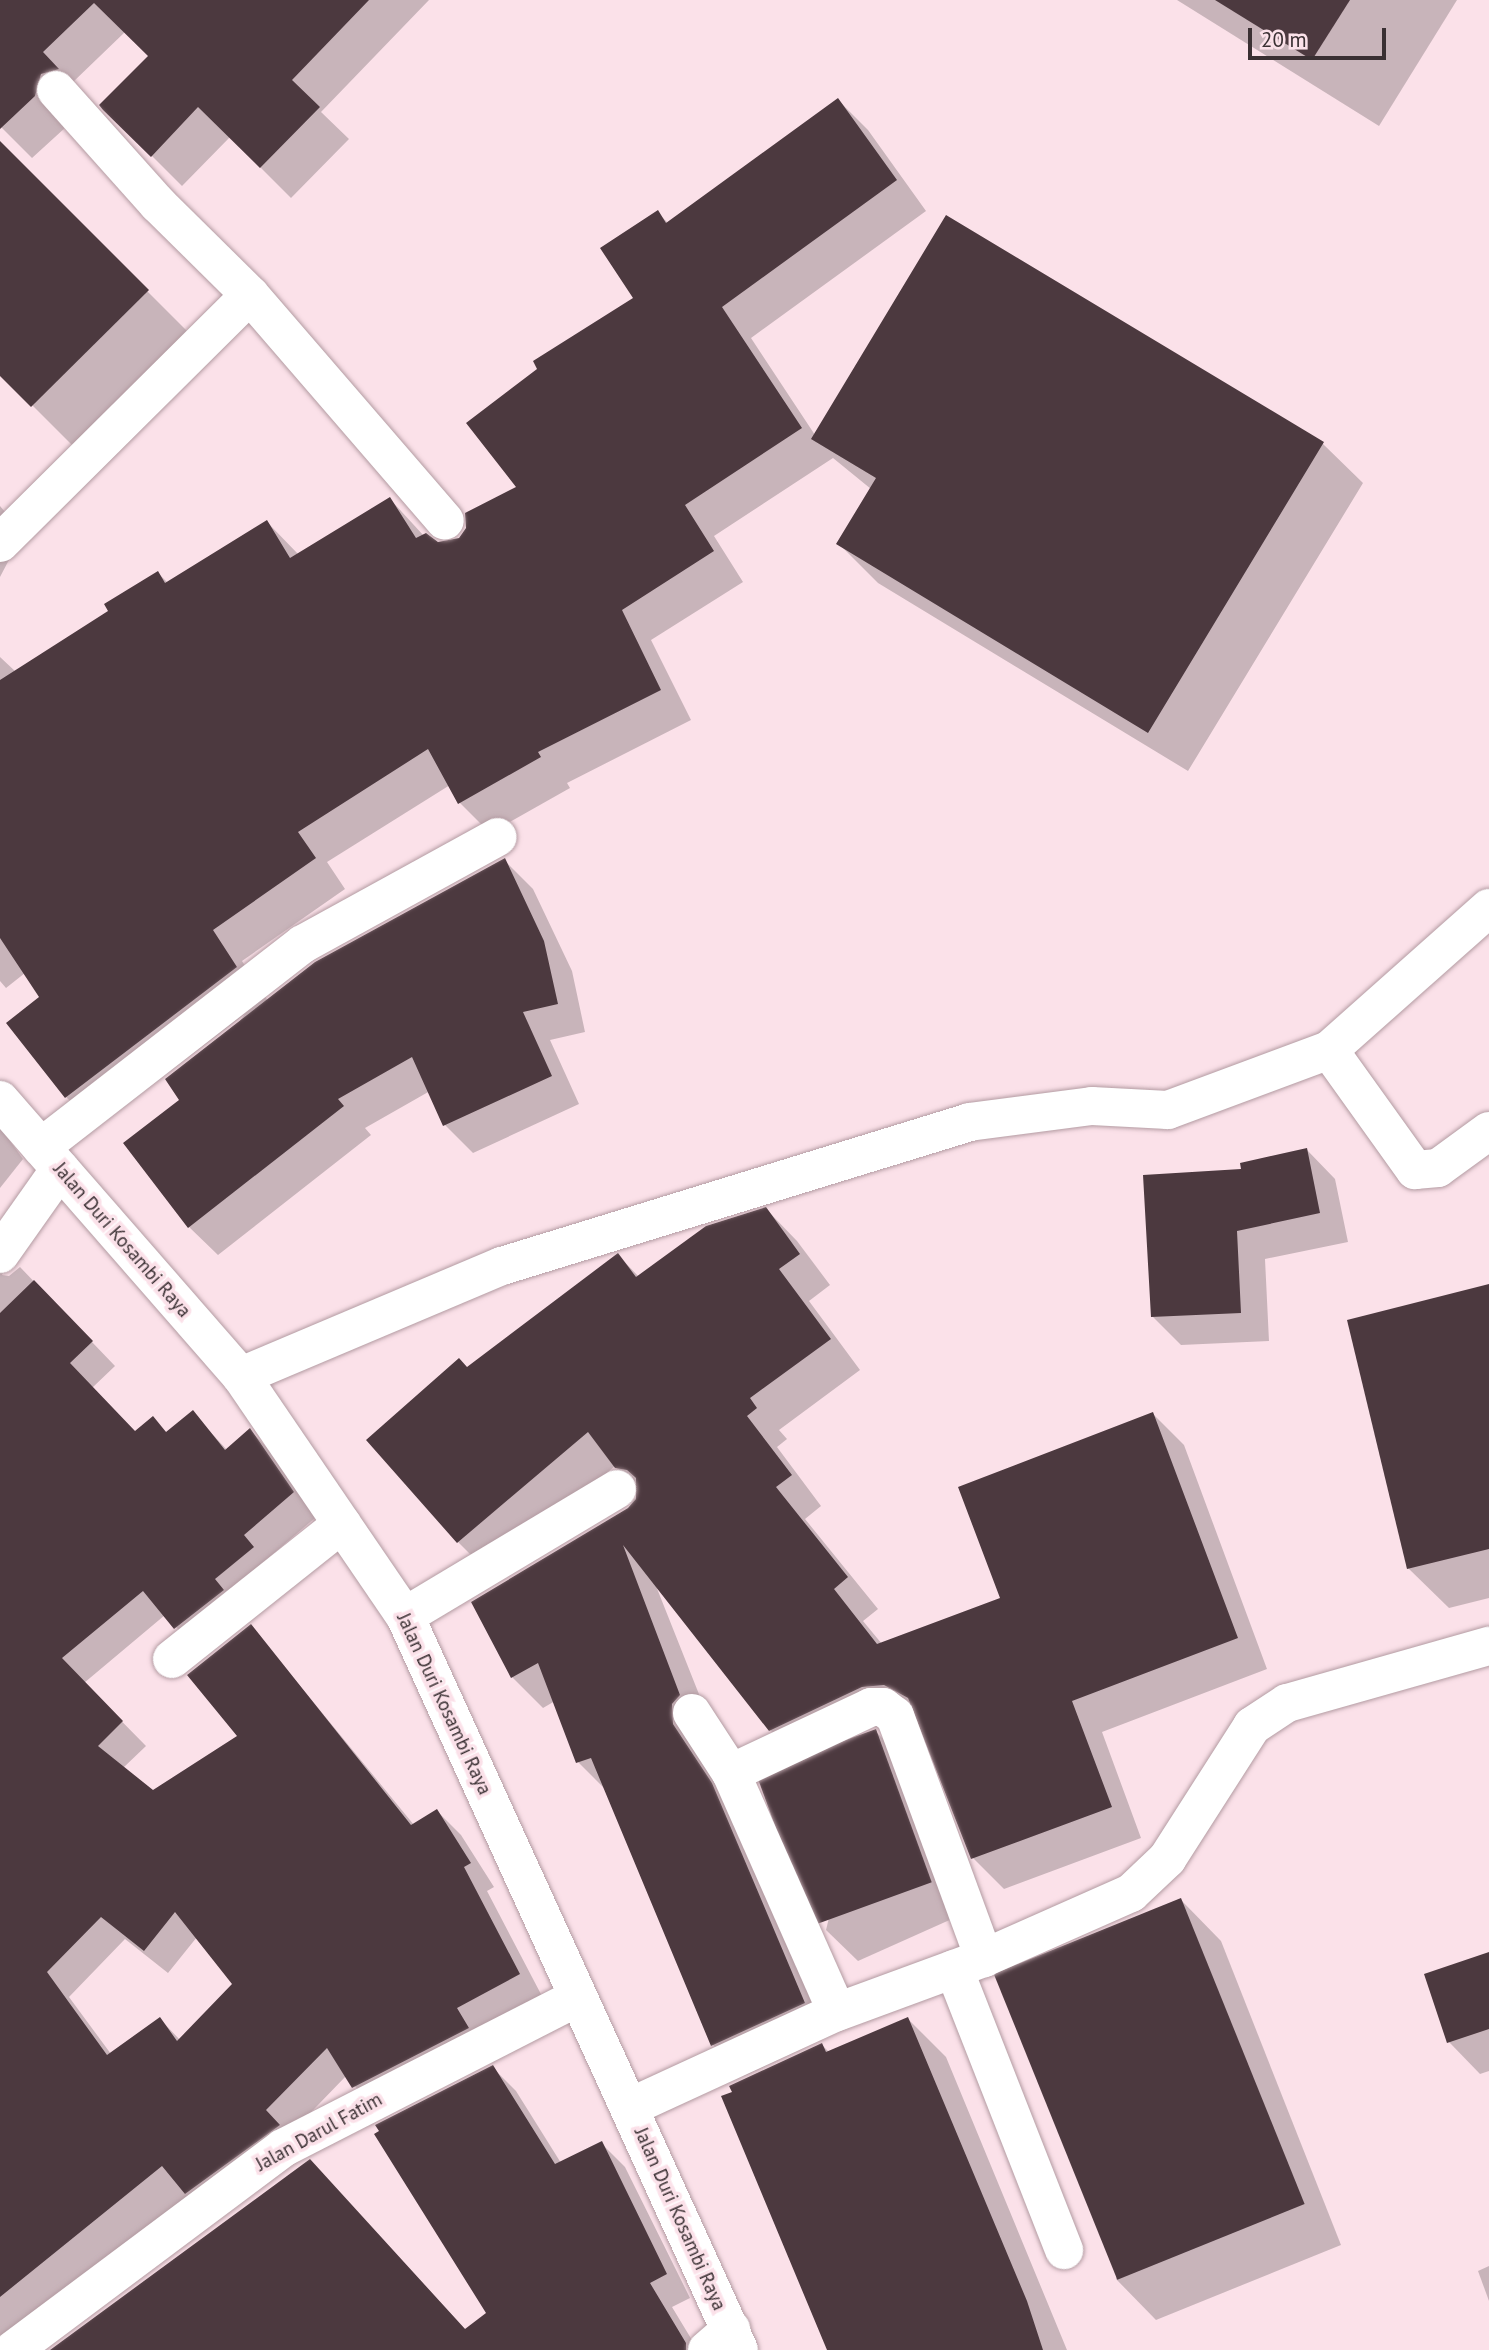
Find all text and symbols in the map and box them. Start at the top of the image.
scale bar [1251,14,1389,58]
text: 20 m [1261,26,1307,53]
street label: Jalan Duri Kosambi Raya [49,1158,195,1322]
street label: Jalan Duri Kosambi Raya [392,1610,496,1798]
street label: Jalan Darul Fatim [252,2088,386,2176]
street label: Jalan Duri Kosambi Raya [629,2124,731,2314]

